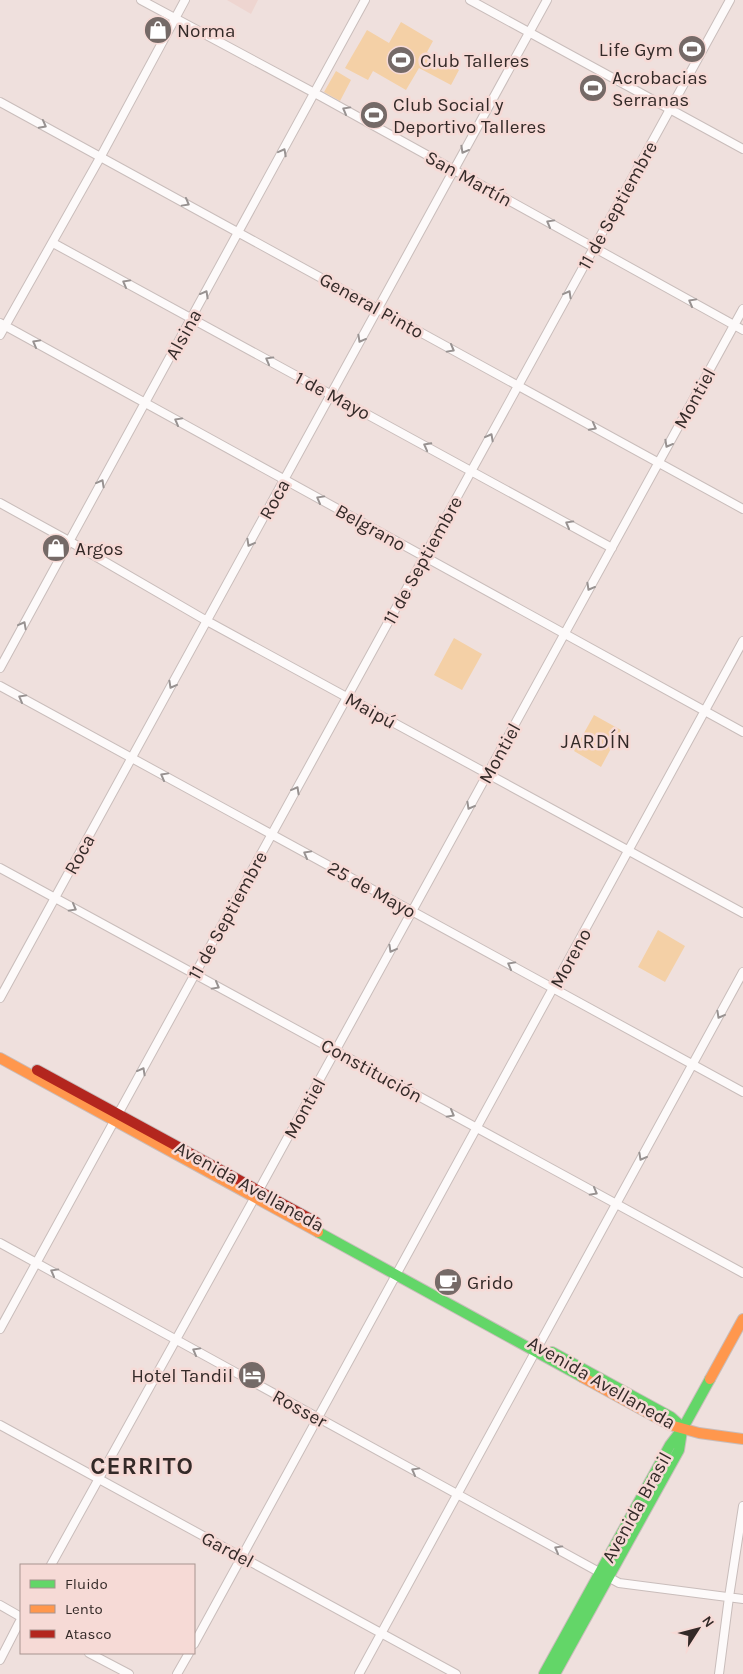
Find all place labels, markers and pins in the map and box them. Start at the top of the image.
shop icon: Norma [143,15,173,45]
place label: Norma [177,20,235,42]
sports icon: Life Gym [677,34,707,64]
place label: Life Gym [599,39,673,61]
sports icon: Club Talleres [386,45,416,75]
place label: Club Talleres [420,50,530,72]
place label: Acrobacias Serranas [612,67,708,111]
sports icon: Acrobacias Serranas [578,73,608,103]
place label: Club Social y Deportivo Talleres [393,94,546,138]
sports icon: Club Social y Deportivo Talleres [359,100,389,130]
shop icon: Argos [41,533,71,563]
place label: Argos [75,538,124,560]
cafe icon: Grido [433,1267,463,1297]
place label: Grido [467,1272,513,1294]
hotel icon: Hotel Tandil [237,1360,267,1390]
place label: Hotel Tandil [131,1365,233,1387]

